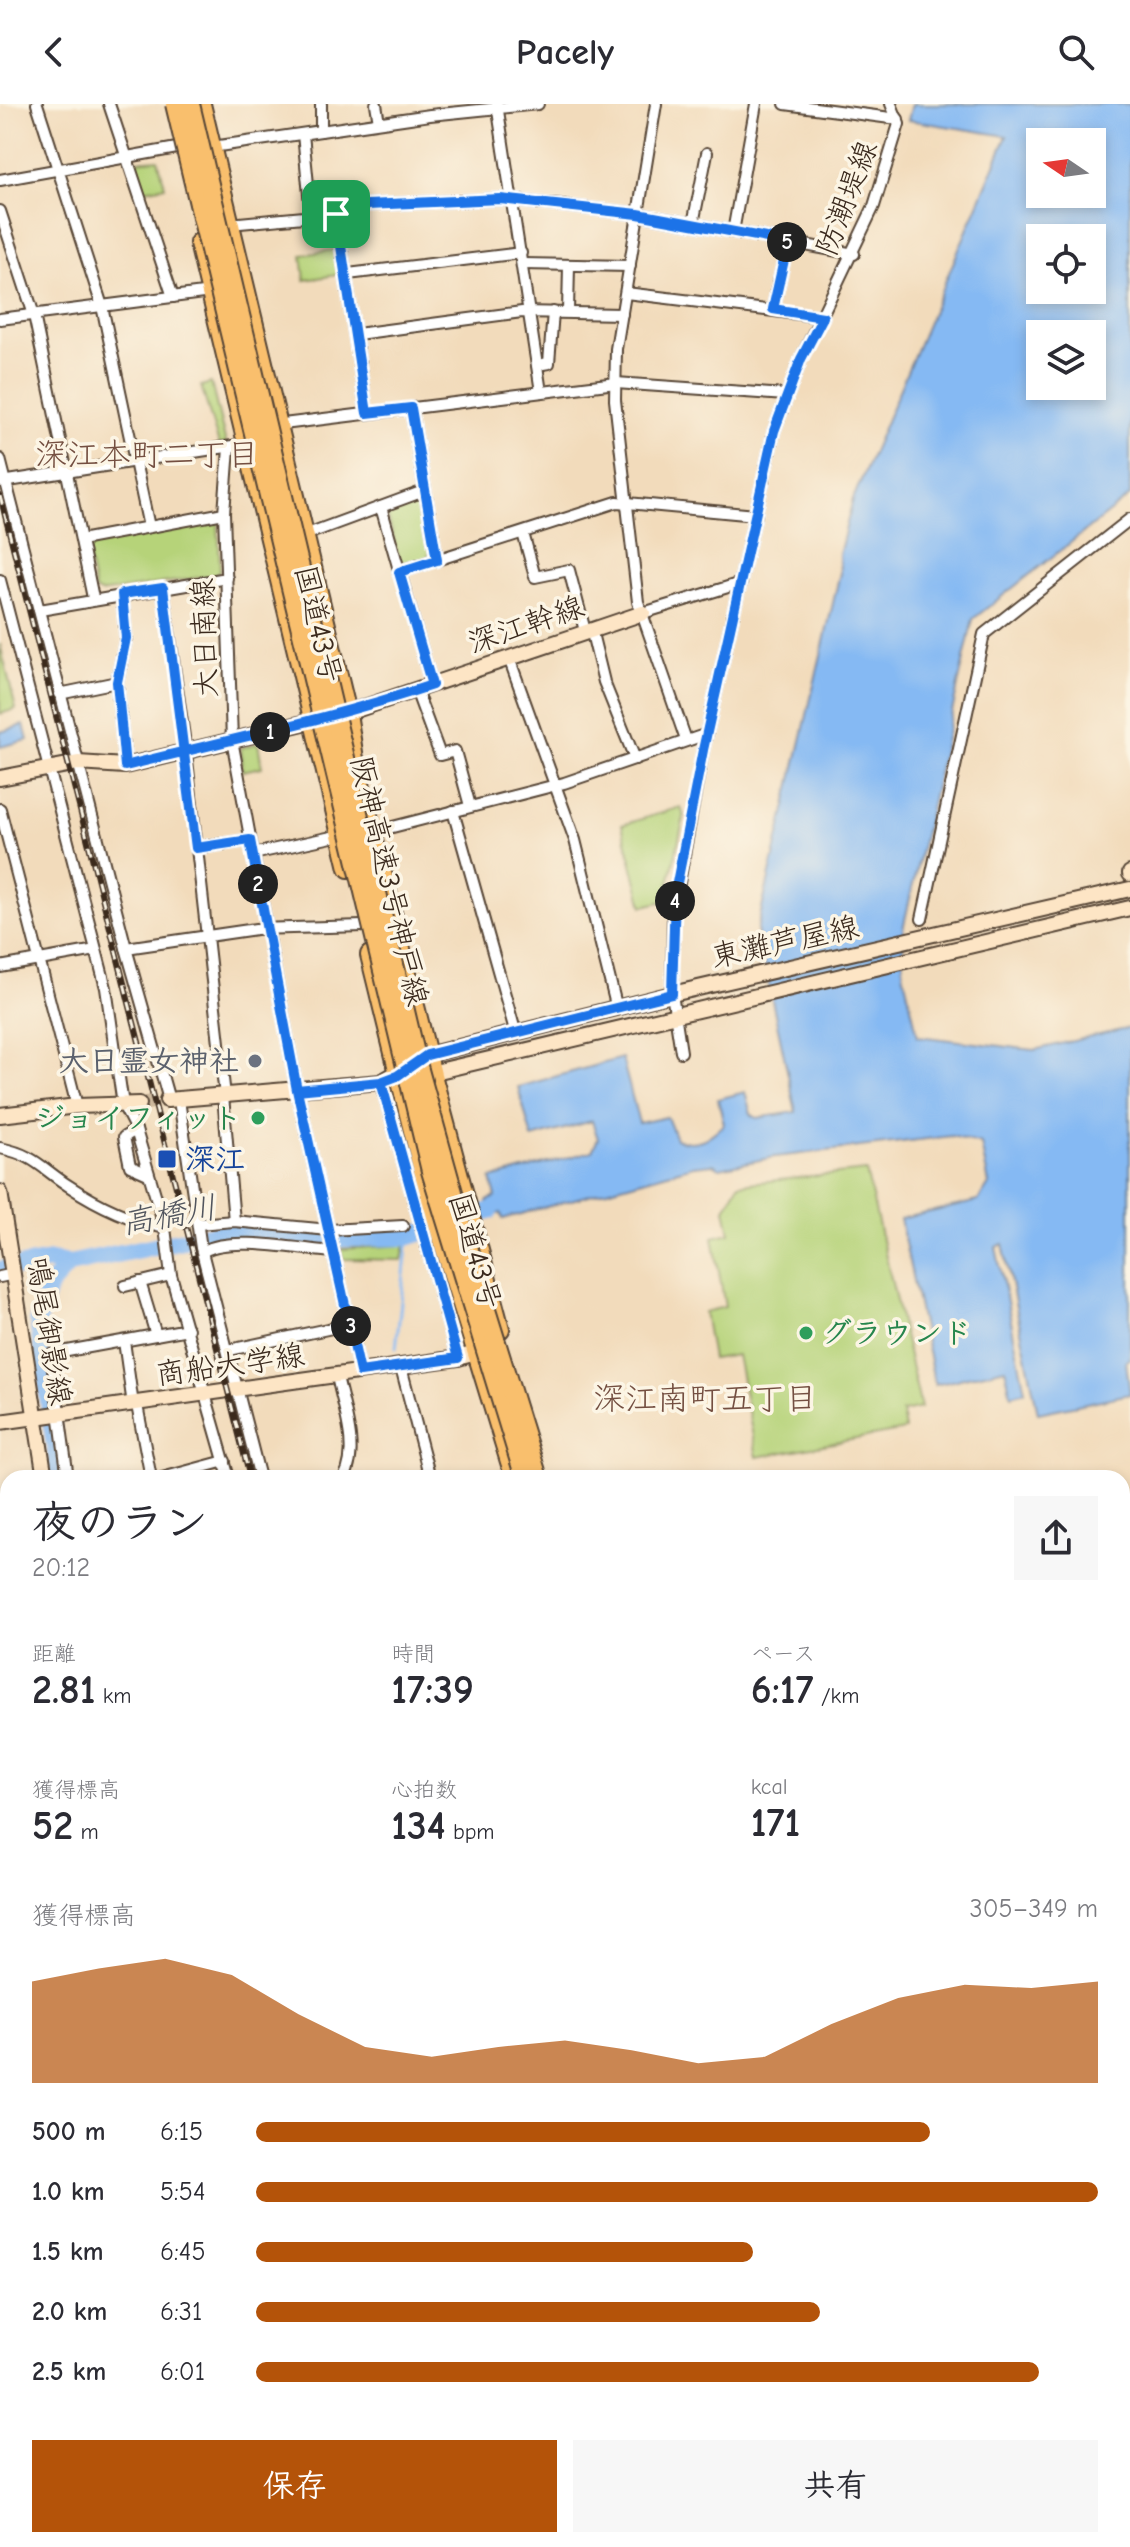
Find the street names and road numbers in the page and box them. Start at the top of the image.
street label: 防潮堤線 [809,136,885,260]
street label: 国道43号 [287,562,349,686]
street label: 大日南線 [185,577,225,699]
street label: 深江幹線 [464,589,588,661]
street label: 阪神高速3号神戸線 [343,753,435,1009]
street label: 東灘芦屋線 [708,909,862,975]
street label: 国道43号 [442,1189,508,1313]
street label: 鳴尾御影線 [20,1254,78,1408]
street label: 商船大学線 [153,1337,307,1393]

